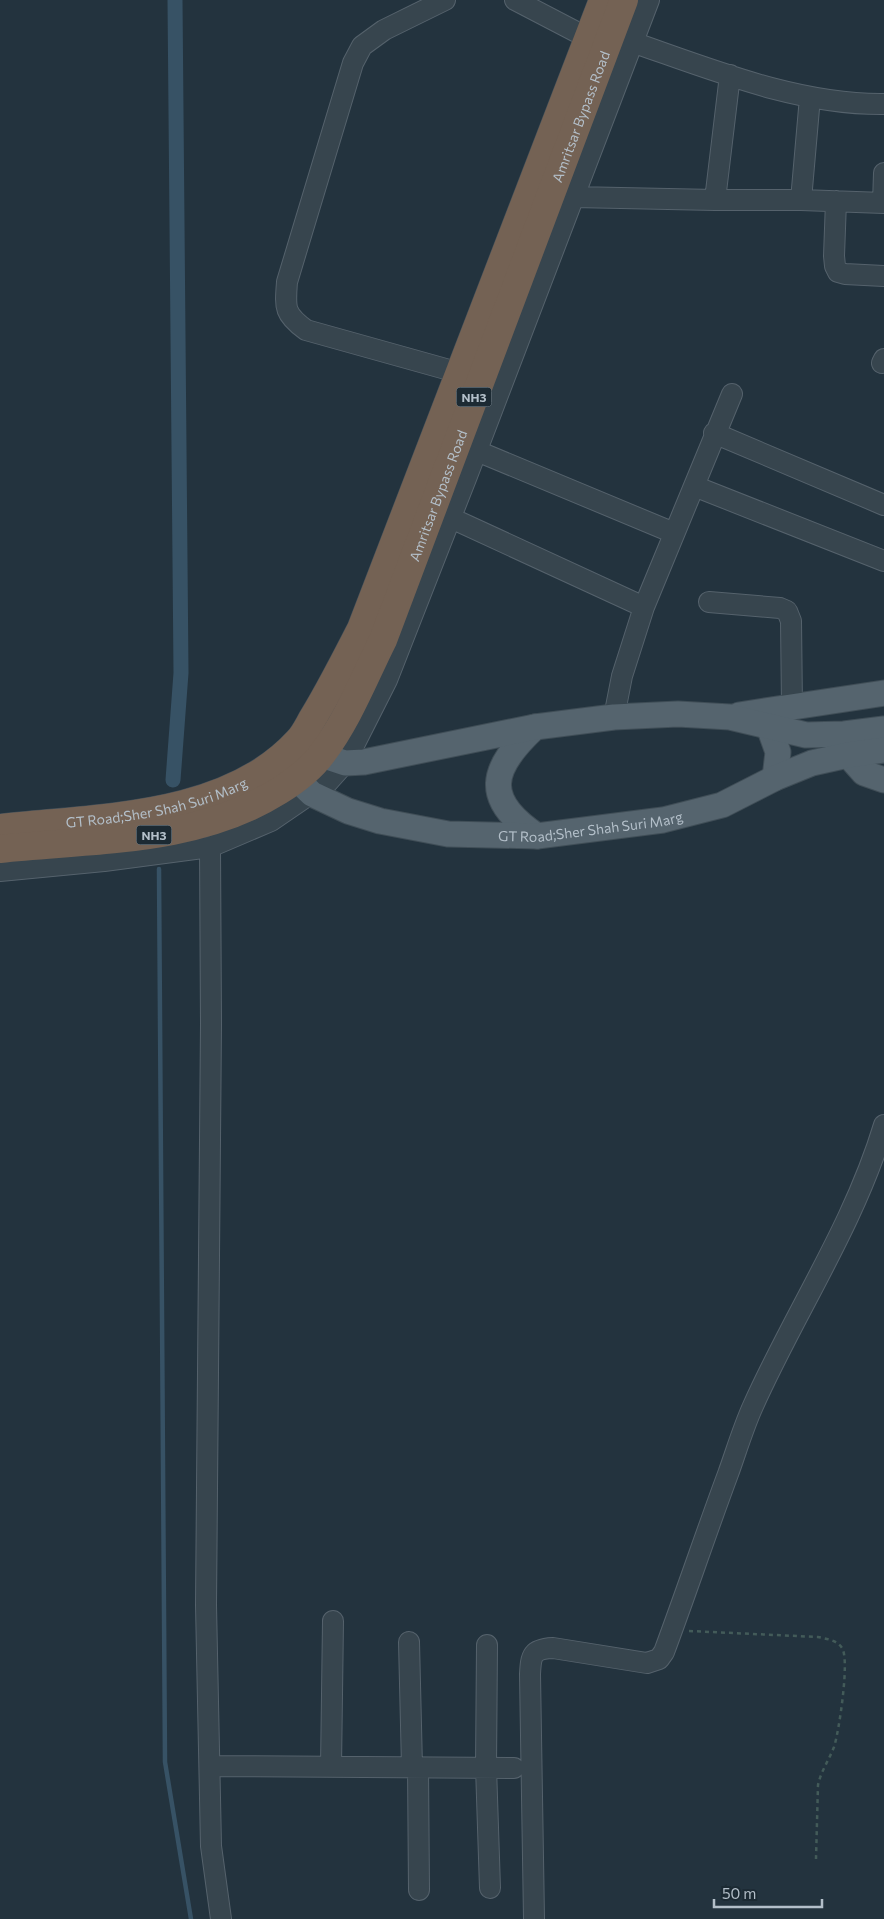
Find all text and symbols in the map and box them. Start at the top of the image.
street label: Amritsar Bypass Road [548,48,613,184]
road number: NH3 [456,388,492,407]
street label: Amritsar Bypass Road [405,427,470,563]
street label: GT Road;Sher Shah Suri Marg [65,773,250,830]
street label: GT Road;Sher Shah Suri Marg [498,807,685,845]
road number: NH3 [136,826,172,844]
scale bar [714,1876,822,1908]
text: 50 m [722,1884,756,1902]

